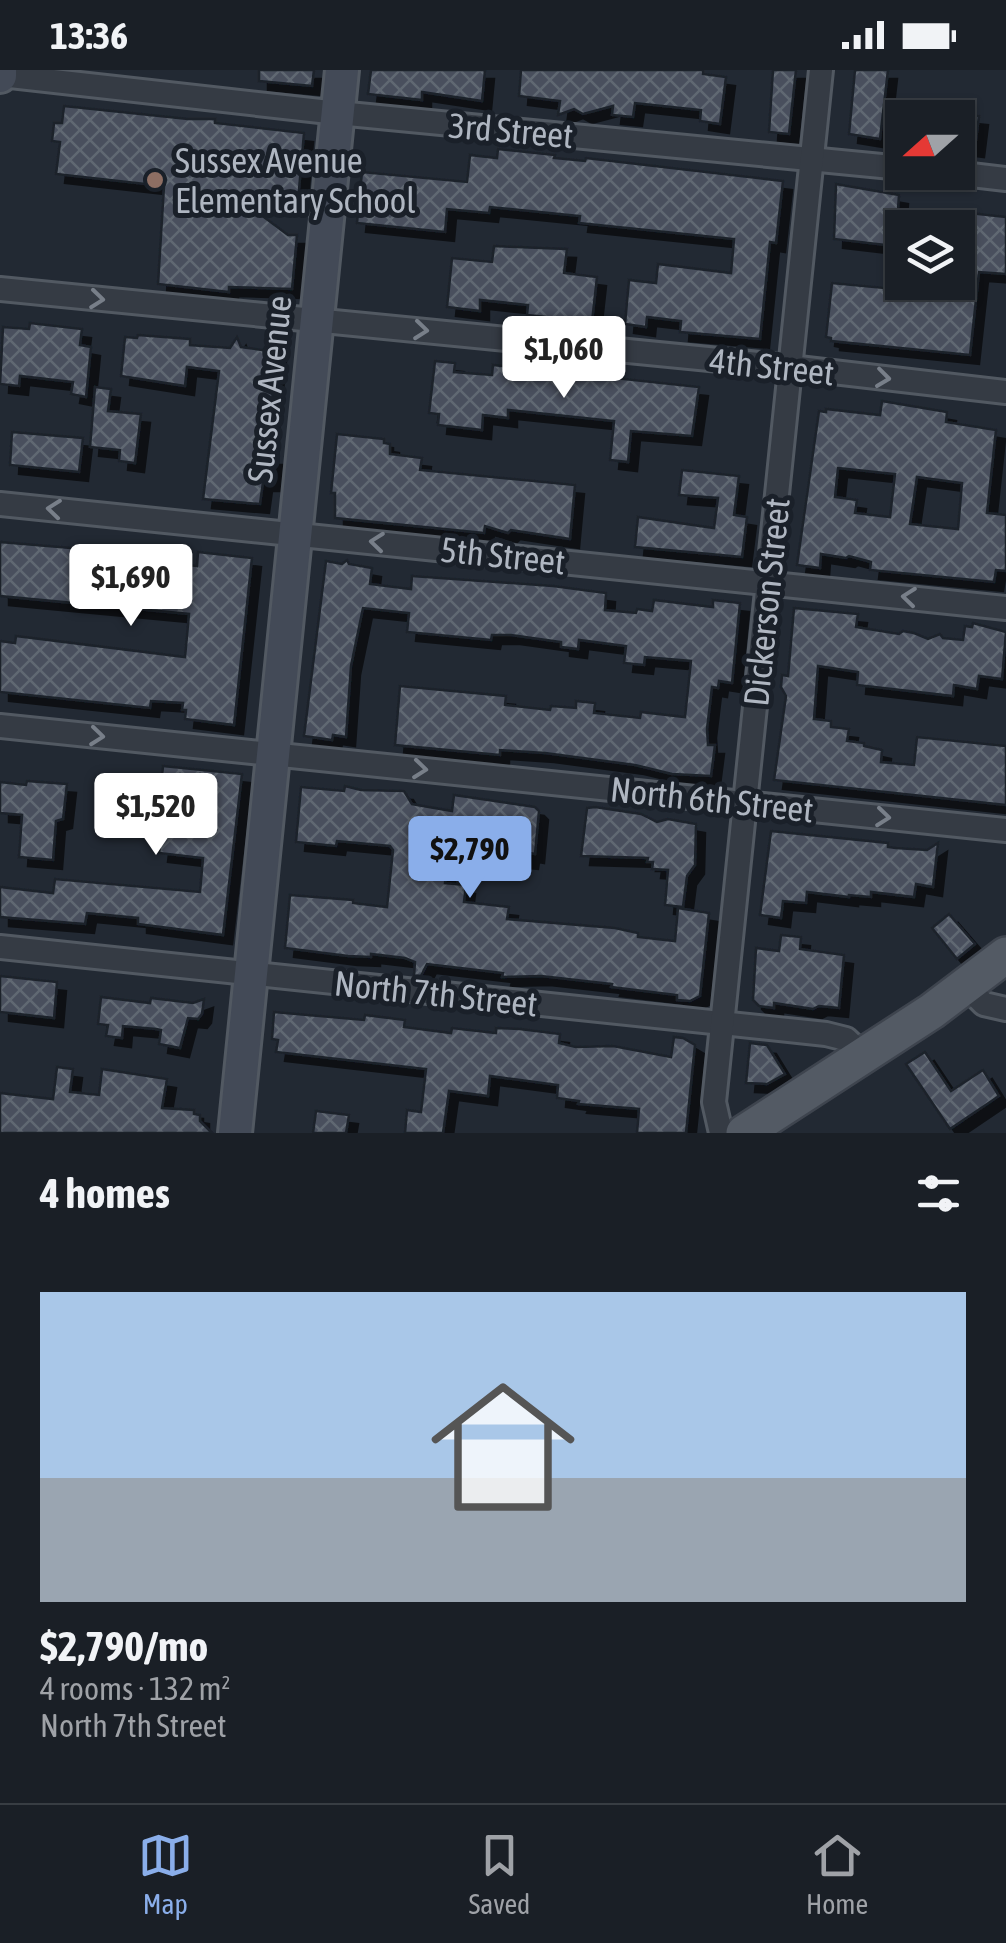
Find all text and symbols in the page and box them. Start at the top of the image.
text: 13:36 [50,14,128,57]
north arrow [885,100,975,190]
map controls [885,100,975,300]
street label: 3rd Street [447,105,575,155]
place label: Sussex Avenue Elementary School [175,140,416,220]
marker: Sussex Avenue Elementary School [144,169,166,191]
button: layers [885,210,975,300]
one-way arrow [89,287,105,309]
street label: Sussex Avenue [239,294,299,484]
pin: $1,060 [483,316,645,401]
one-way arrow [413,319,429,340]
text: $1,060 [524,330,604,367]
street label: 4th Street [708,340,836,392]
one-way arrow [875,367,891,388]
street label: Dickerson Street [735,496,797,708]
one-way arrow [45,499,61,520]
street label: 5th Street [439,529,567,581]
one-way arrow [368,532,384,554]
pin: $1,690 [50,544,212,629]
text: $1,690 [91,558,171,595]
one-way arrow [901,587,917,609]
one-way arrow [89,725,105,746]
one-way arrow [413,758,429,779]
street label: North 6th Street [608,768,816,830]
pin: $1,520 [75,773,237,858]
text: $1,520 [116,787,196,824]
one-way arrow [875,806,891,827]
pin: $2,790 [389,816,551,901]
text: $2,790 [430,830,510,867]
street label: North 7th Street [332,962,540,1024]
icon: filters [911,1166,966,1221]
text: 4 homes [40,1169,170,1217]
icon: home [413,1357,593,1537]
text: $2,790/mo [40,1622,208,1670]
text: 4 rooms · 132 m² [40,1670,230,1707]
text: North 7th Street [40,1707,227,1744]
tab: Map [138,1828,193,1920]
tab: Saved [468,1828,530,1920]
tab: Home [806,1828,868,1920]

